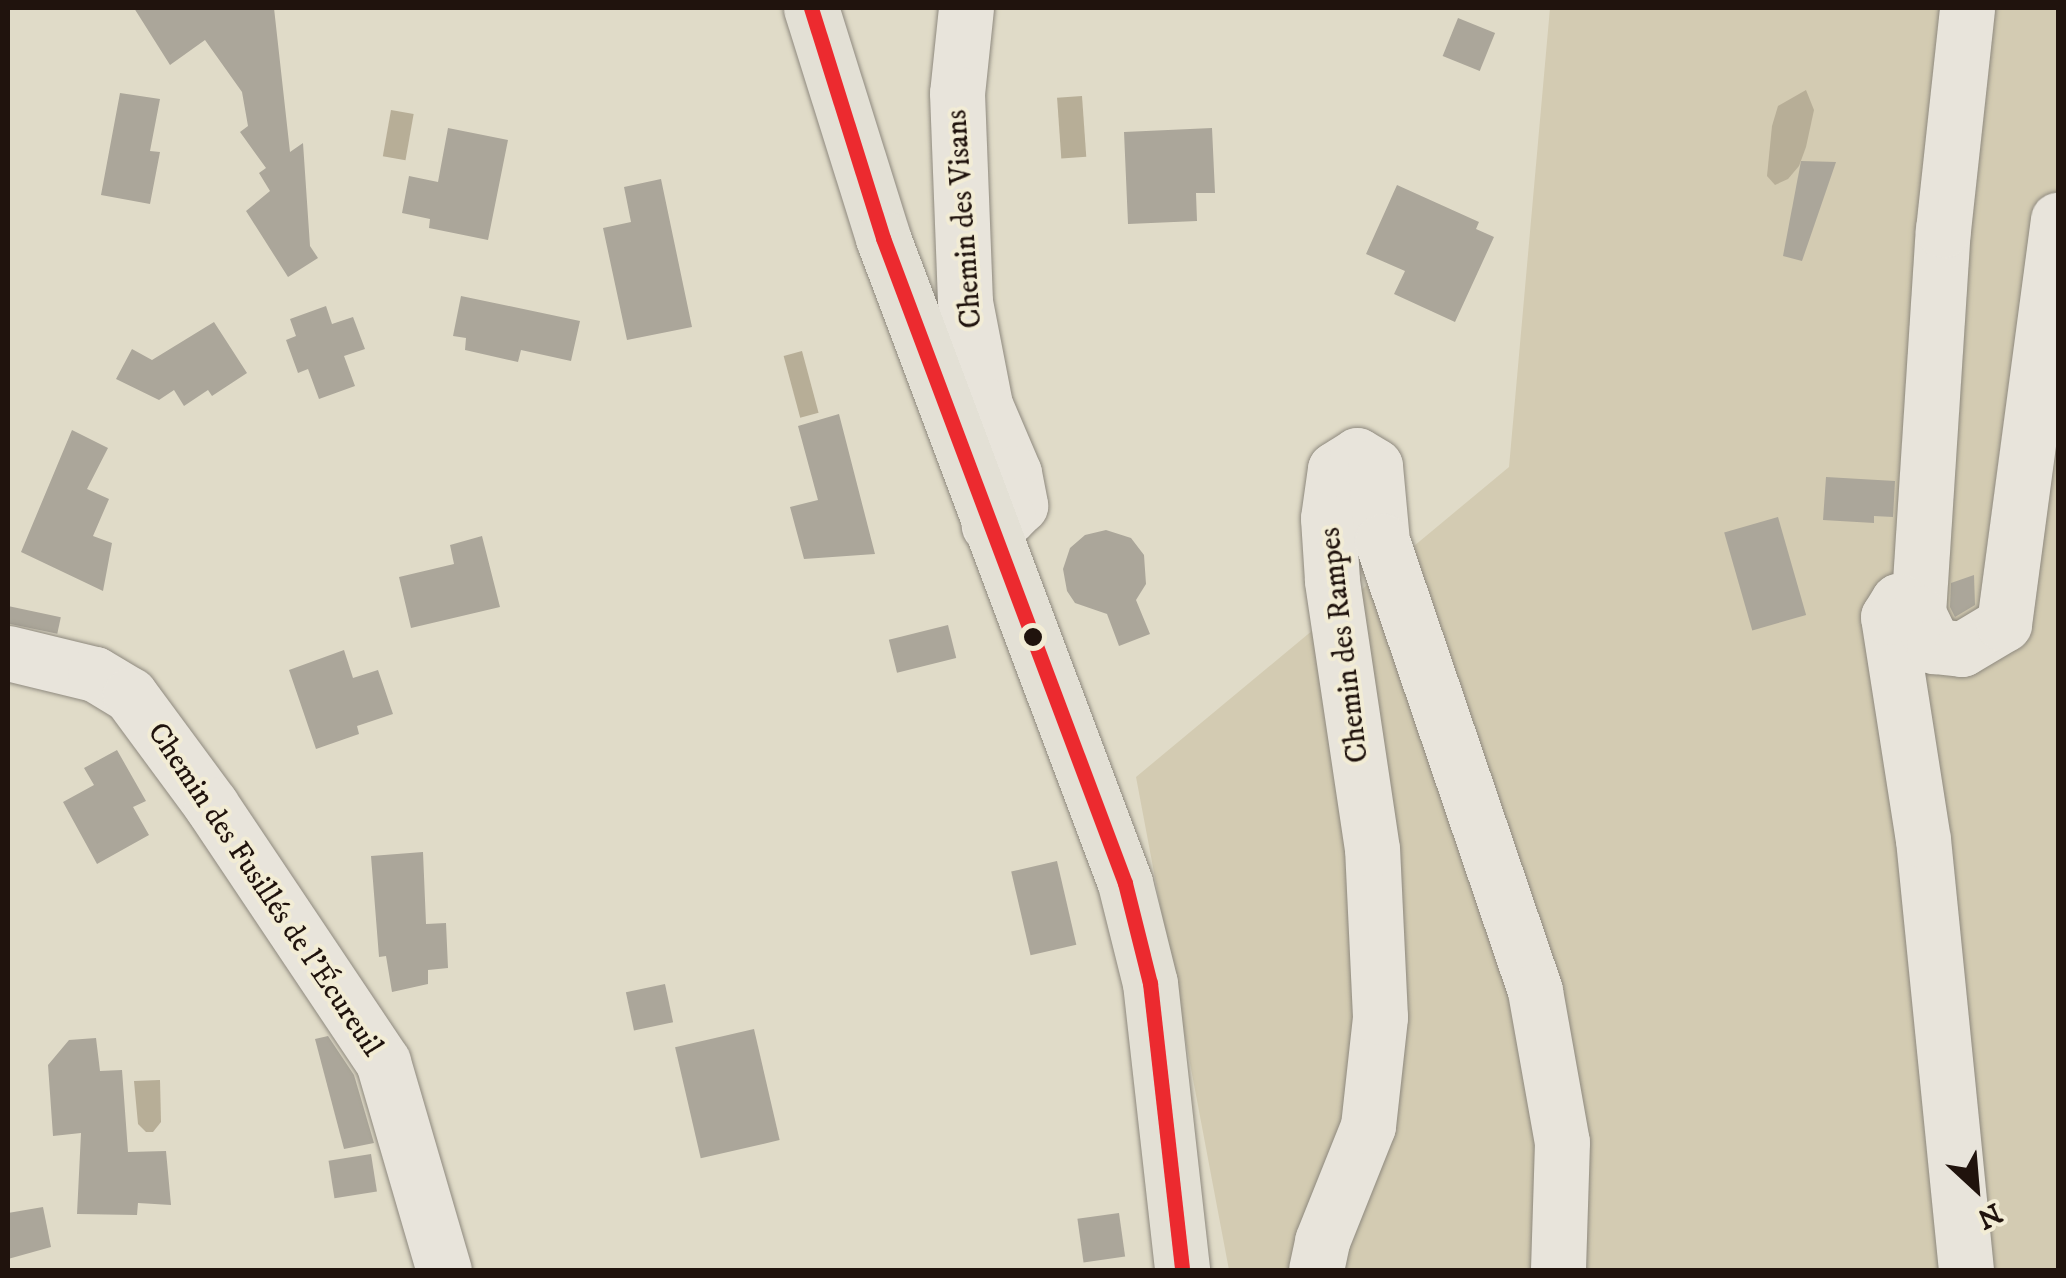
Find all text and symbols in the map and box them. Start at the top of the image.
street label: Chemin des Visans [939,108,991,330]
street label: Chemin des Rampes [1313,525,1377,765]
unlabelled marker [1023,627,1043,647]
street label: Chemin des Fusillés de l'Écureuil [139,716,389,1064]
north arrow [1926,1138,2026,1238]
text: N [1971,1195,2007,1236]

